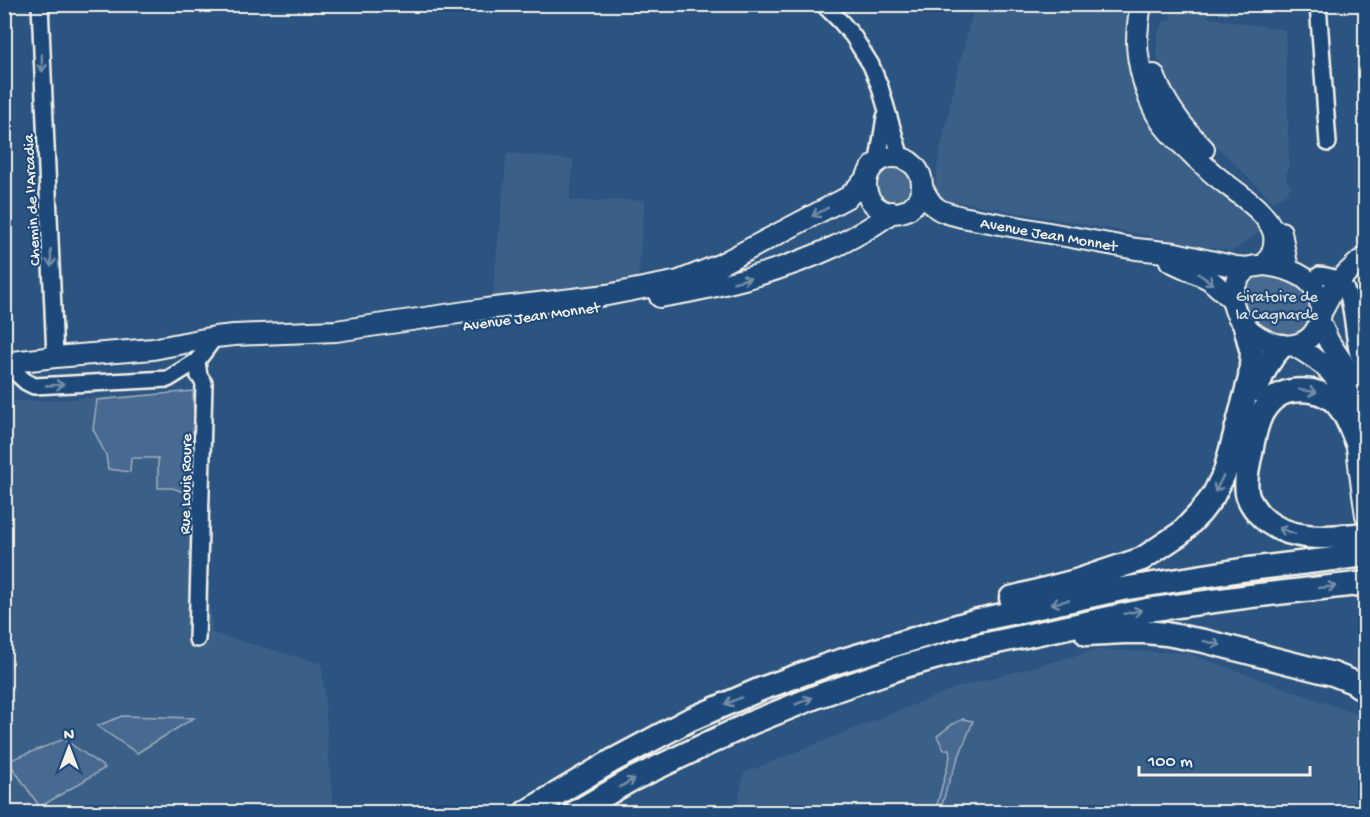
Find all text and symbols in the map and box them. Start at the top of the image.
one-way arrow [37,52,48,72]
street label: Chemin de l'Arcadia [20,132,46,266]
one-way arrow [812,206,829,218]
street label: Avenue Jean Monnet [979,215,1120,258]
one-way arrow [45,247,56,267]
one-way arrow [1198,272,1215,285]
one-way arrow [732,274,751,286]
park label: Giratoire de la Cagnarde [1236,289,1319,326]
street label: Avenue Jean Monnet [462,299,603,337]
one-way arrow [45,380,65,391]
one-way arrow [1298,386,1318,397]
street label: Rue Louis Roure [177,433,198,535]
one-way arrow [1213,475,1225,492]
one-way arrow [1278,525,1297,536]
one-way arrow [1316,581,1336,592]
one-way arrow [1050,597,1069,609]
one-way arrow [1124,606,1143,618]
one-way arrow [1202,637,1221,649]
one-way arrow [794,695,812,706]
one-way arrow [724,696,743,707]
north arrow [39,718,99,778]
text: N [64,727,75,746]
scale bar [1139,739,1310,777]
text: 100 m [1147,752,1193,773]
one-way arrow [617,777,635,788]

